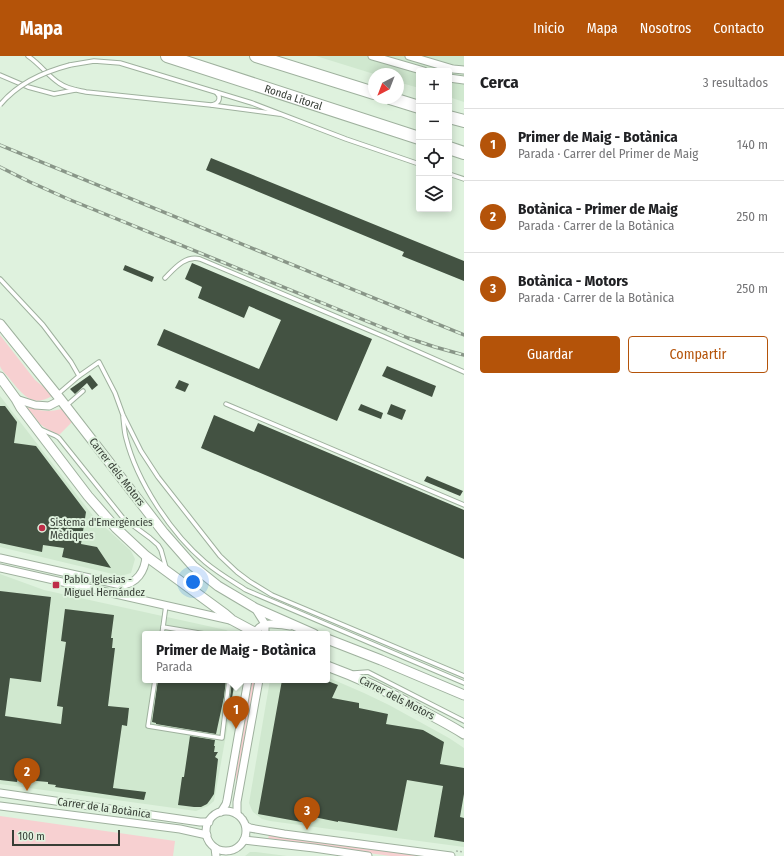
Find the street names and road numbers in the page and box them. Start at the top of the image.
street label: Ronda Litoral [263,82,324,113]
street label: Carrer dels Motors [86,435,148,509]
street label: Carrer dels Motors [357,673,437,723]
street label: Carrer de la Botànica [56,795,152,821]

